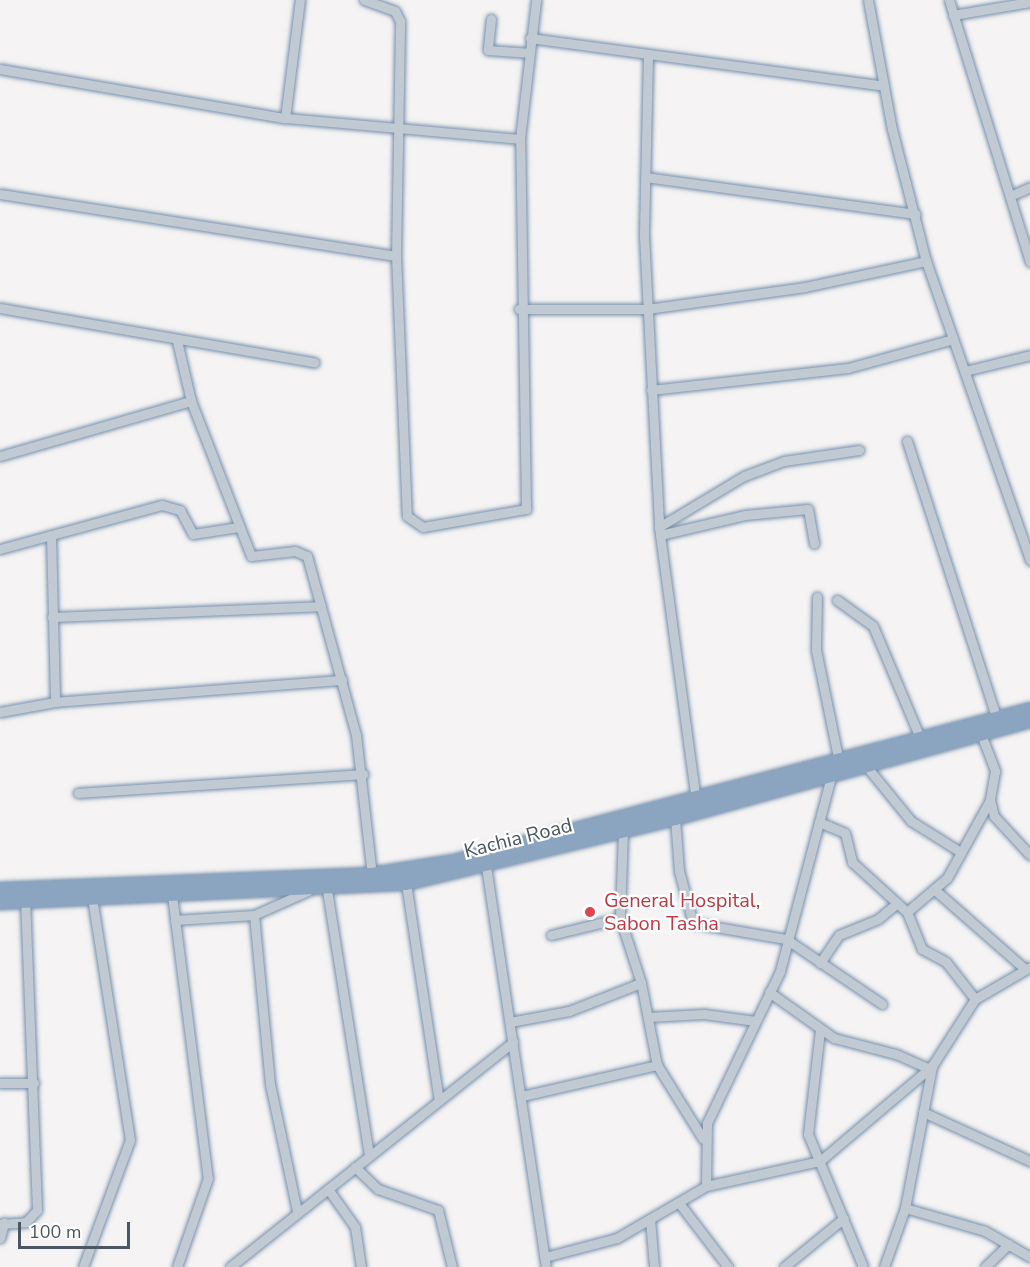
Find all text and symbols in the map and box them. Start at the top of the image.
street label: Kachia Road [461,813,575,863]
place label: General Hospital, Sabon Tasha [604,888,760,935]
marker: General Hospital, Sabon Tasha [581,903,599,921]
scale bar [21,1210,134,1248]
text: 100 m [29,1220,81,1244]

